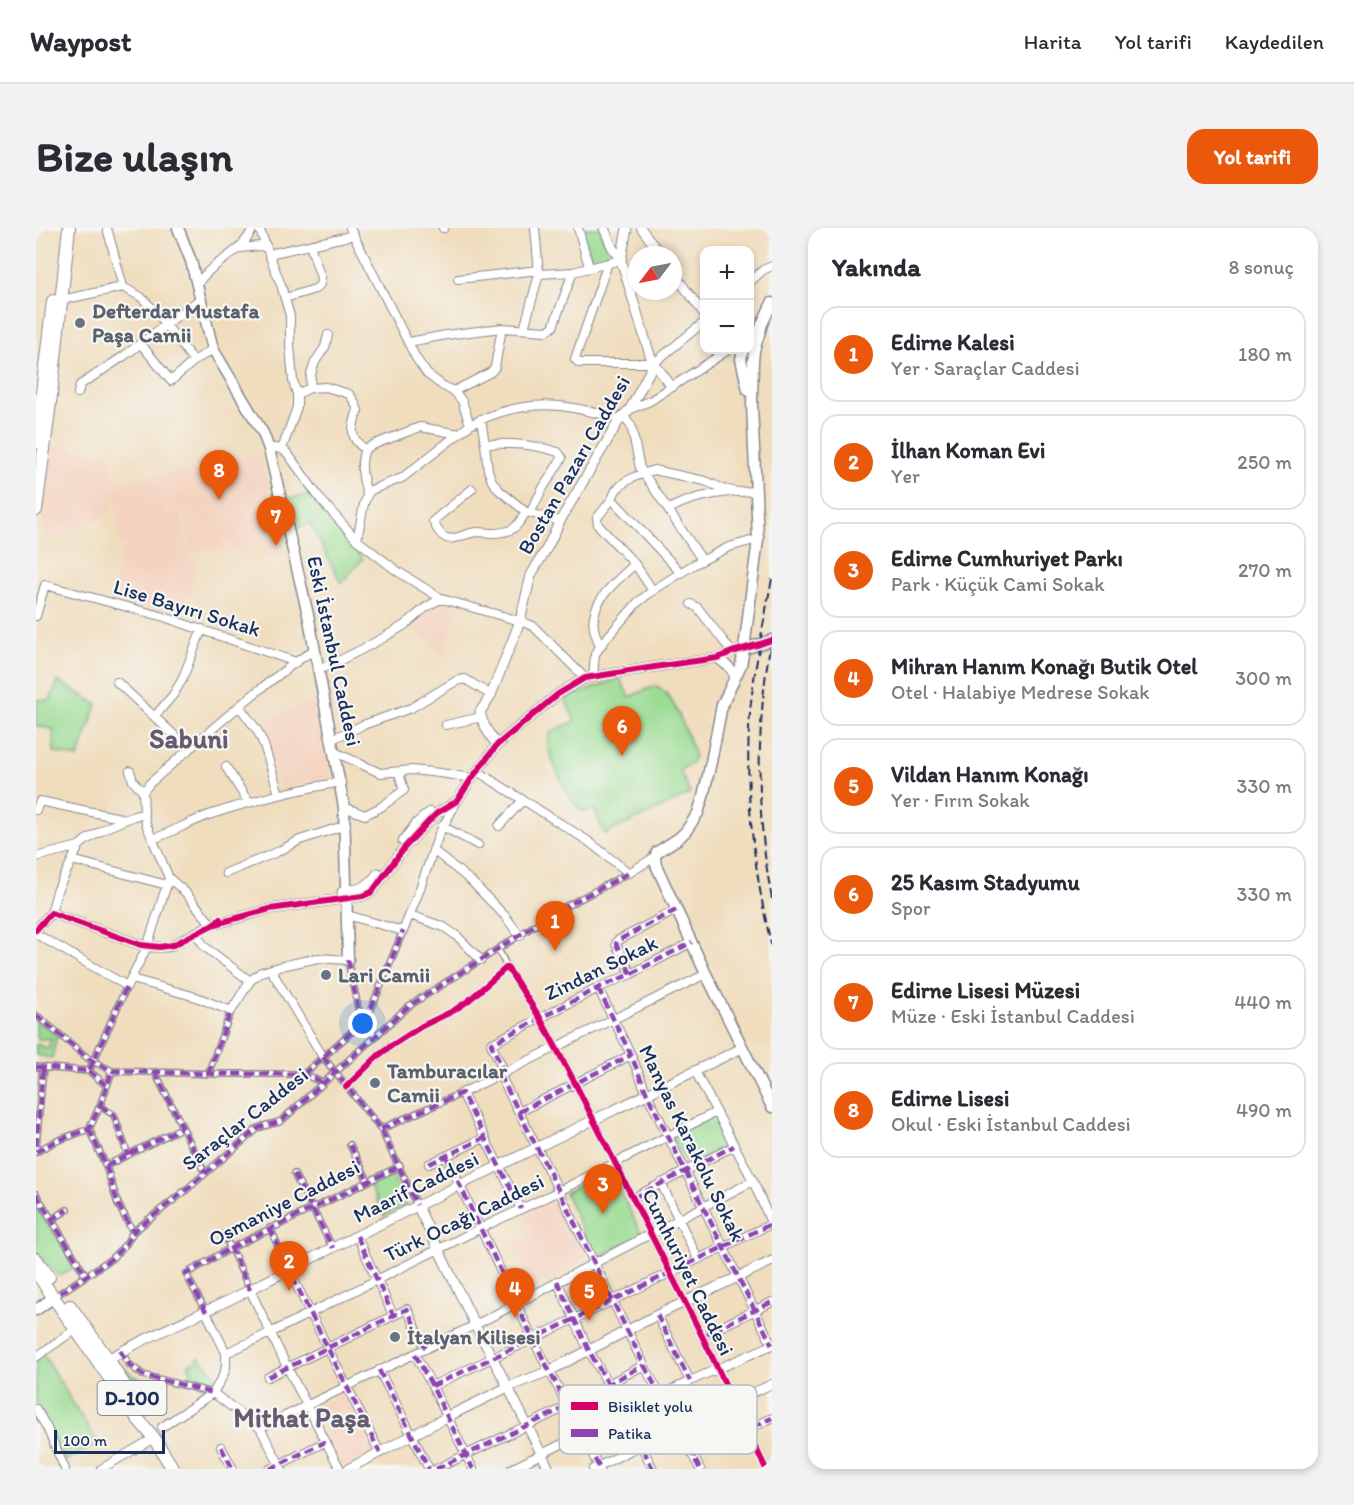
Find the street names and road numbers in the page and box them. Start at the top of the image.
street label: Bostan Pazarı Caddesi [512,371,635,559]
street label: Eski İstanbul Caddesi [302,554,367,748]
street label: Lise Bayırı Sokak [111,573,264,642]
street label: Zindan Sokak [540,929,662,1006]
street label: Manyas Karakolu Sokak [634,1040,751,1245]
street label: Saraçlar Caddesi [177,1062,313,1176]
street label: Maarif Caddesi [349,1145,482,1228]
street label: Osmaniye Caddesi [204,1154,363,1251]
street label: Türk Ocağı Caddesi [380,1168,548,1267]
street label: Cumhuriyet Caddesi [637,1184,740,1359]
road number: D-100 [98,1381,166,1415]

